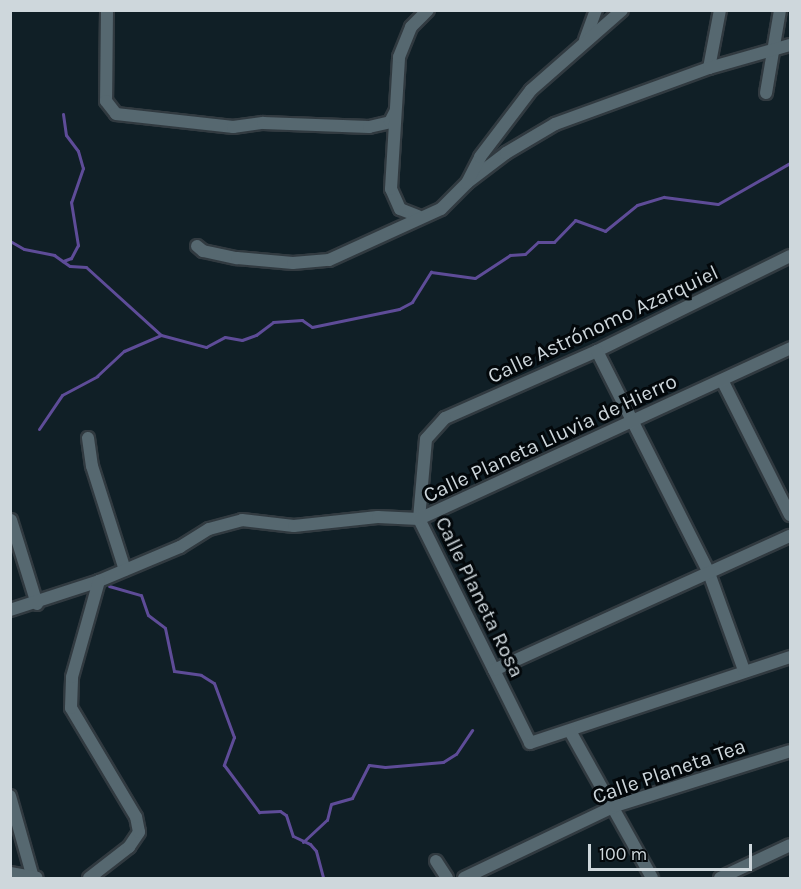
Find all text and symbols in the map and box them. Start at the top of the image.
street label: Calle Astrónomo Azarquiel [484,259,722,389]
street label: Calle Planeta Lluvia de Hierro [419,368,681,508]
street label: Calle Planeta Rosa [430,512,530,682]
street label: Calle Planeta Tea [589,733,749,809]
scale bar [591,832,754,870]
text: 100 m [599,843,647,865]

